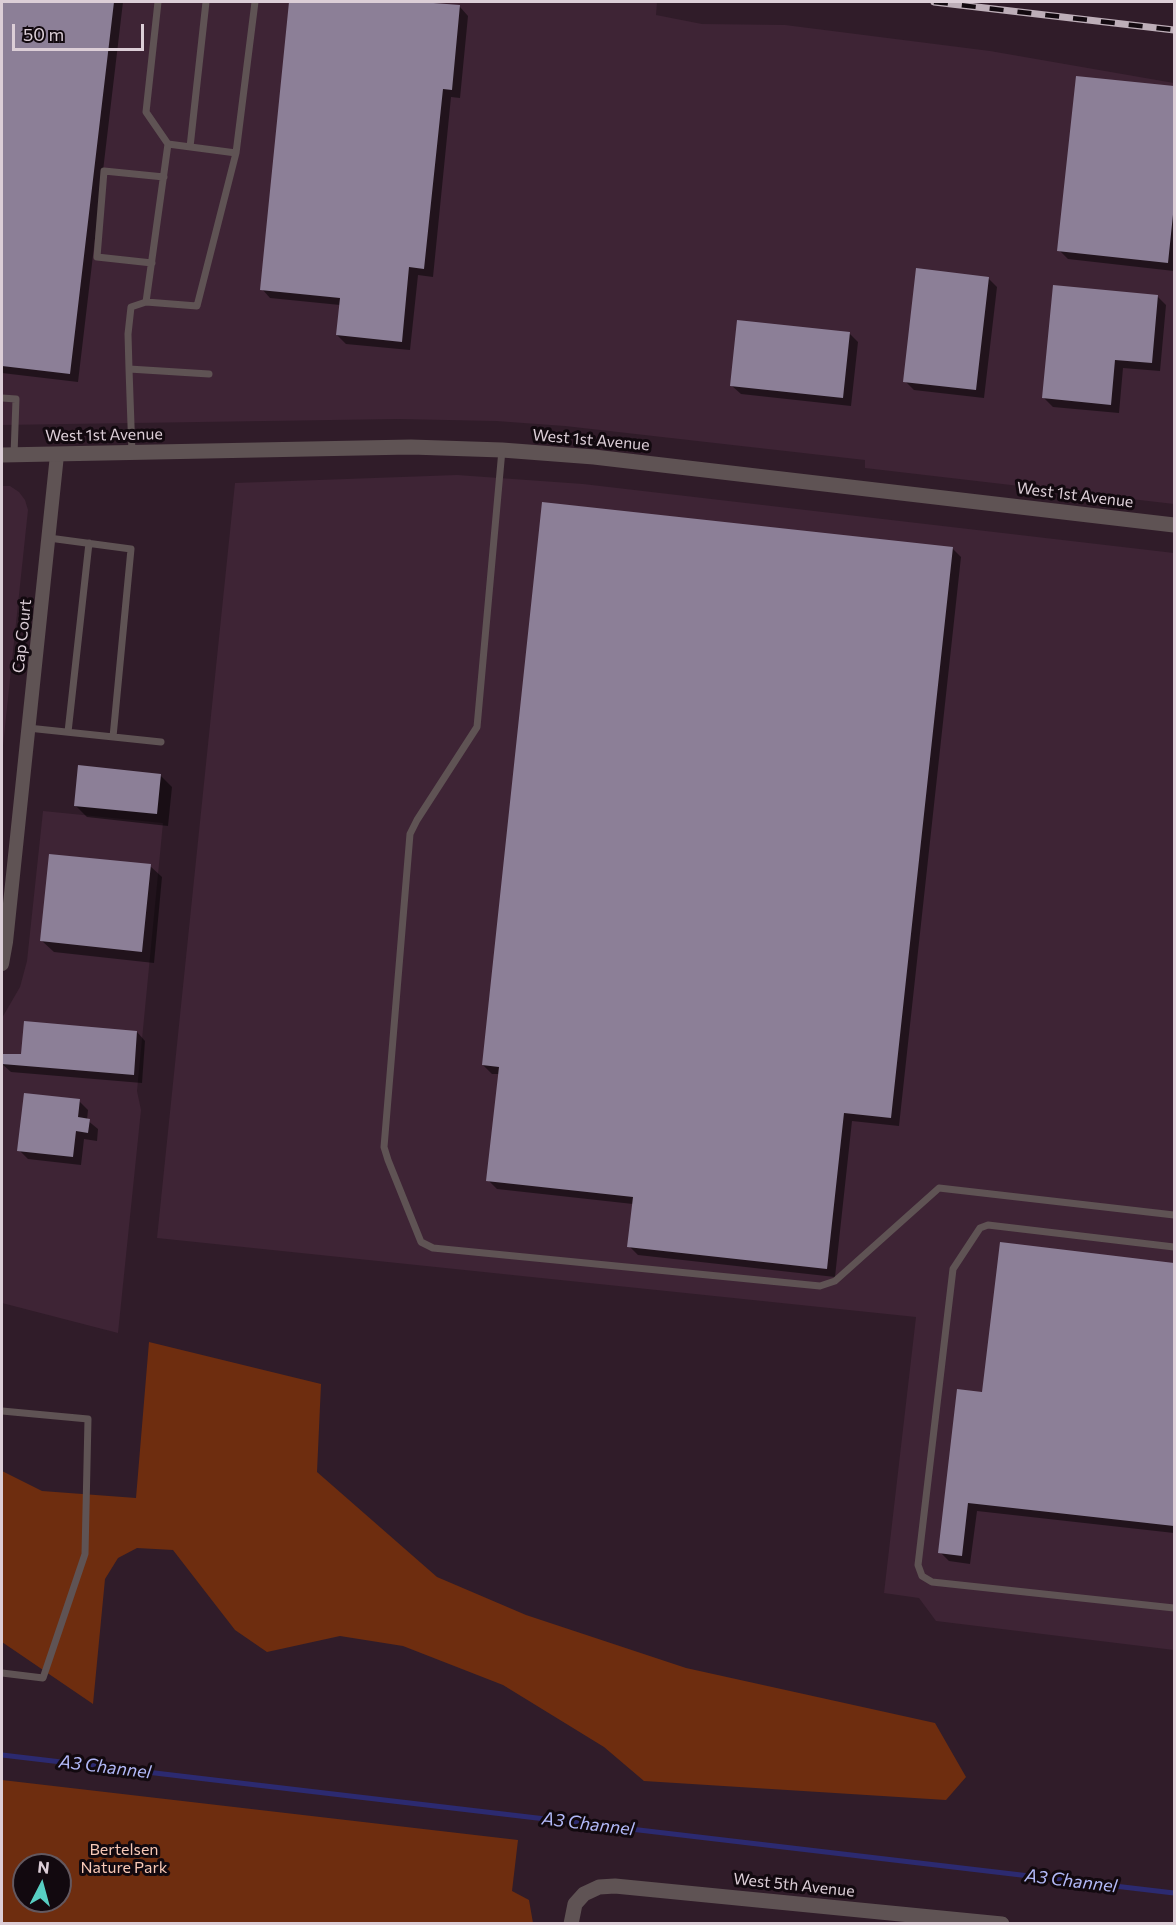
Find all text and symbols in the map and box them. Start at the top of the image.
scale bar [15,12,147,50]
text: 50 m [23,23,64,45]
street label: West 1st Avenue [45,424,163,446]
street label: West 1st Avenue [532,425,650,455]
street label: West 1st Avenue [1015,478,1135,512]
street label: Cap Court [9,598,35,674]
water label: A3 Channel [58,1751,152,1783]
water label: A3 Channel [541,1808,635,1840]
park label: Bertelsen Nature Park [80,1840,168,1878]
north arrow [12,1853,72,1913]
text: N [37,1857,51,1877]
water label: A3 Channel [1024,1865,1118,1897]
street label: West 5th Avenue [732,1869,856,1901]

